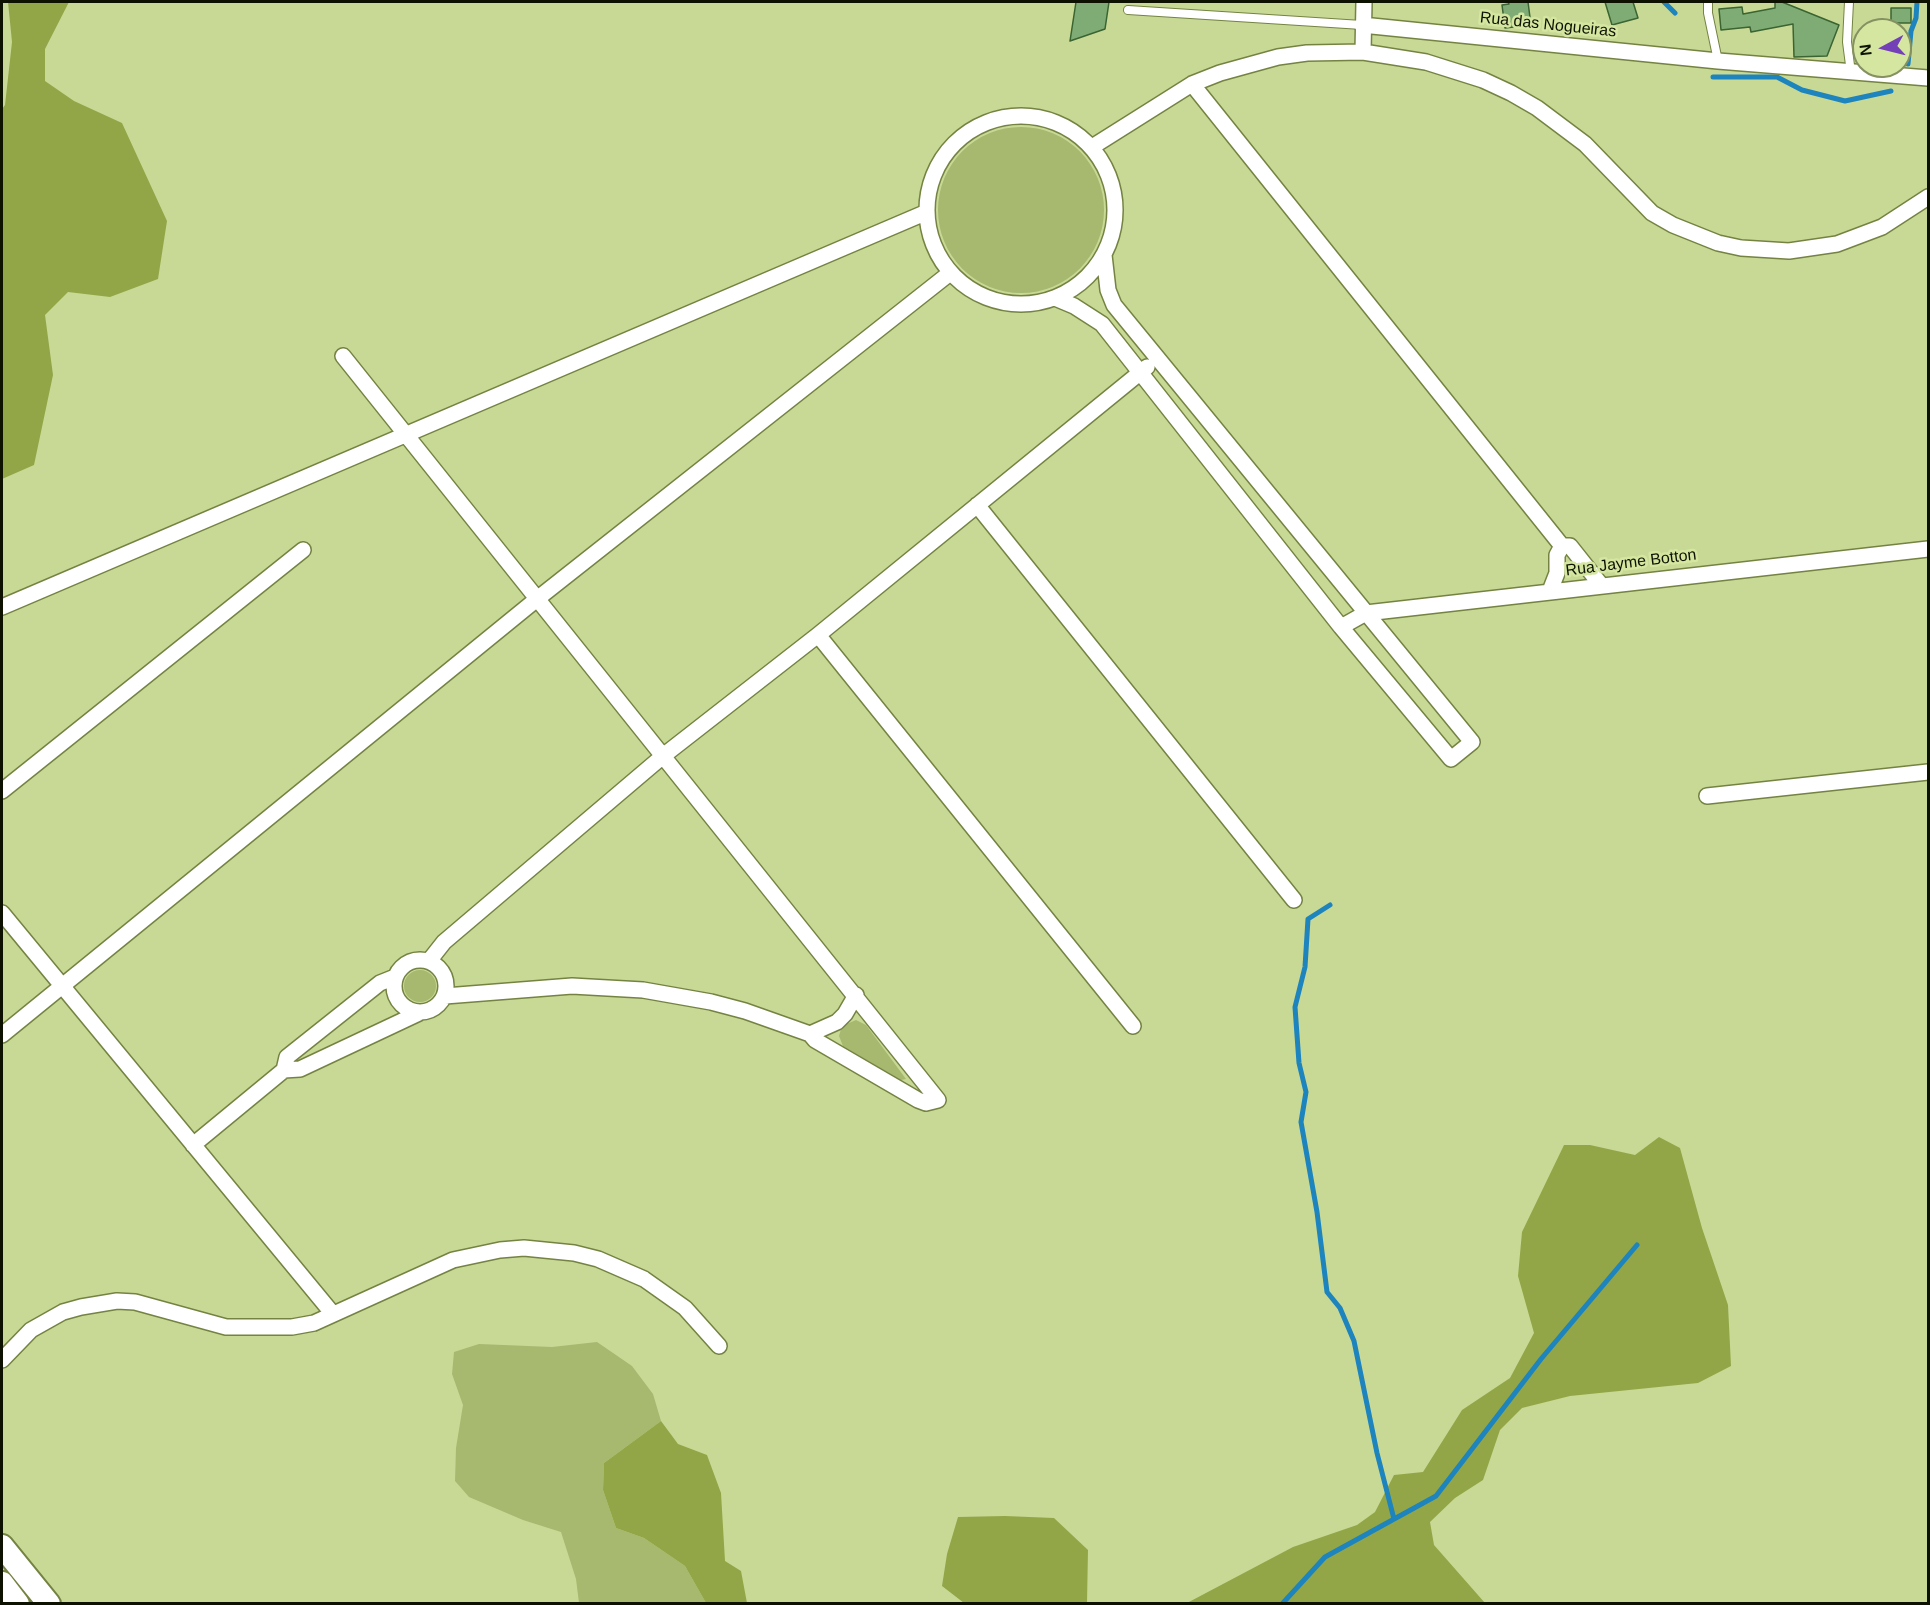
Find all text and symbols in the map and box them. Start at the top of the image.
street label: Rua das Nogueiras [1479,8,1617,42]
north arrow [1852,18,1912,78]
text: N [1856,43,1875,57]
street label: Rua Jayme Botton [1565,545,1697,581]

